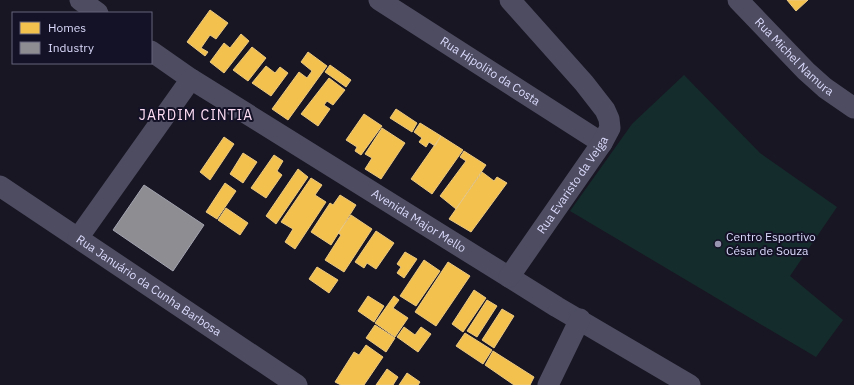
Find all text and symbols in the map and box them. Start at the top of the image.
legend [12,12,152,64]
street label: Rua Michel Namura [752,14,837,99]
text: Homes [48,20,86,35]
street label: Rua Hipolito da Costa [438,33,544,109]
text: Industry [48,40,94,55]
district label: JARDIM CINTIA [139,106,253,124]
street label: Rua Evaristo da Veiga [533,133,612,236]
street label: Avenida Major Mello [369,185,469,256]
place label: Centro Esportivo César de Souza [726,229,816,258]
street label: Rua Januário da Cunha Barbosa [74,231,225,340]
marker: Centro Esportivo César de Souza [713,239,723,249]

